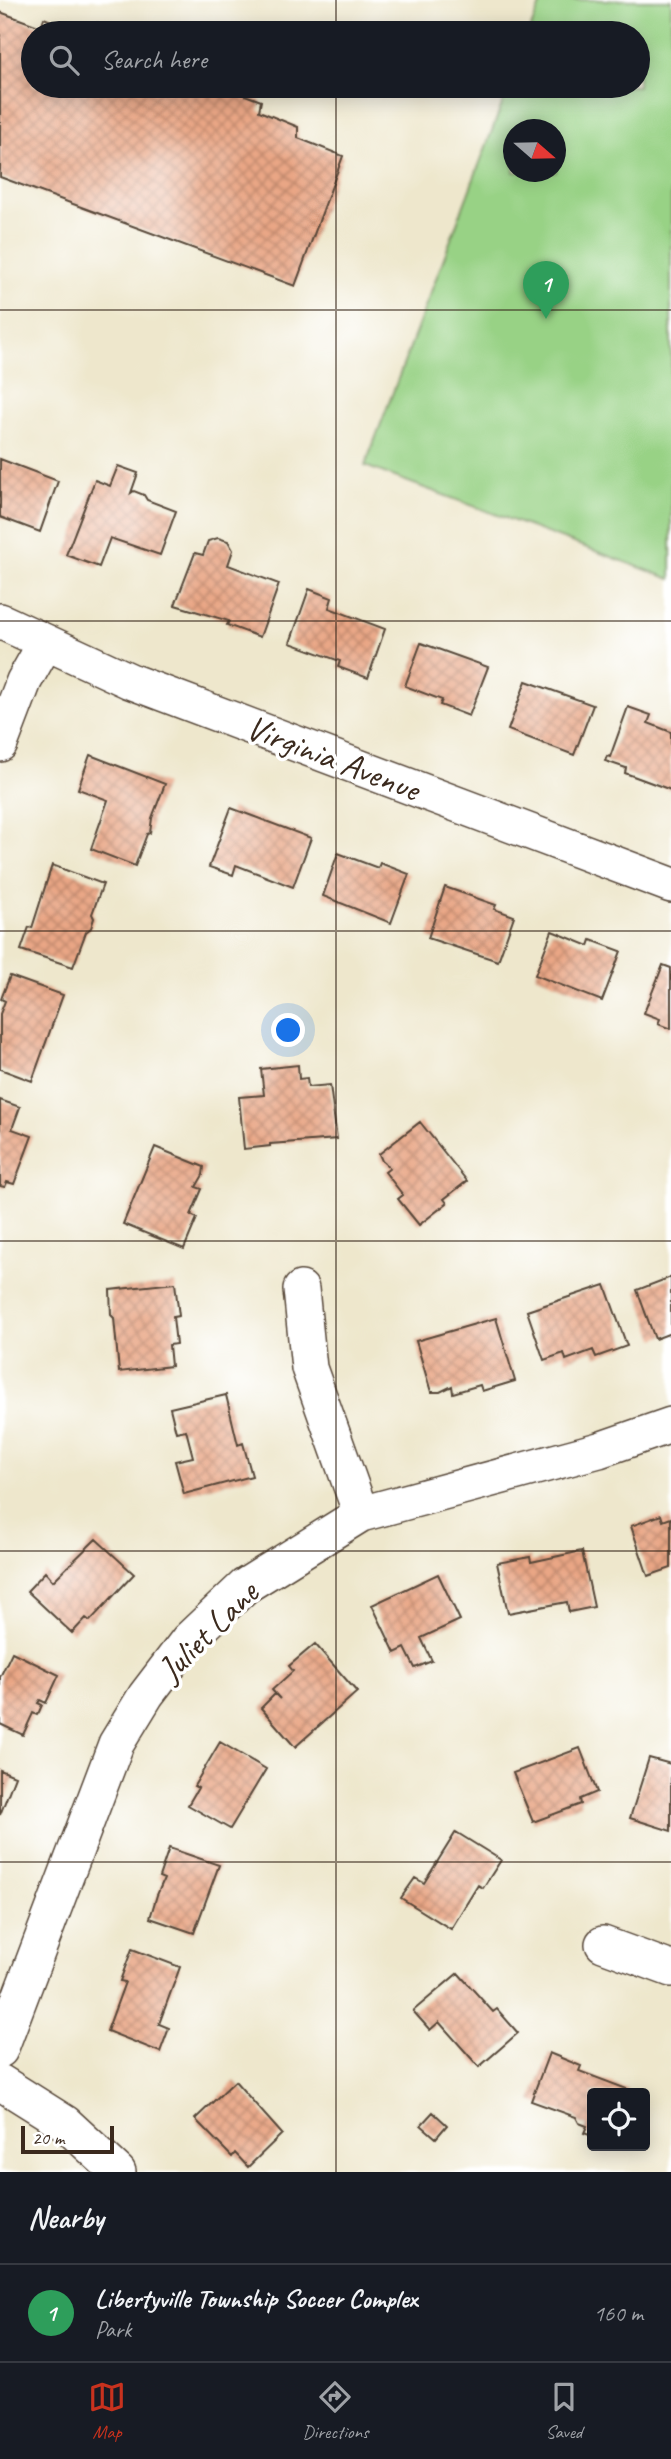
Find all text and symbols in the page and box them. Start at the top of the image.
search box [21,21,650,98]
icon: search [45,41,83,79]
text: Search here [101,43,207,76]
north arrow [503,119,566,182]
pin: 1 [523,261,569,319]
street label: Virginia Avenue [240,704,428,813]
your location [271,1013,305,1047]
street label: Juliet Lane [147,1569,270,1692]
map controls [587,2088,650,2151]
button: locate [587,2088,650,2151]
scale bar [21,2123,114,2155]
text: 20 m [32,2126,64,2150]
text: Nearby [28,2199,104,2237]
text: Libertyville Township Soccer Complex [95,2282,417,2315]
text: 1 [46,2299,56,2328]
text: 160 m [594,2299,643,2328]
text: Park [95,2315,131,2344]
tab: Map [88,2378,126,2444]
tab: Directions [302,2378,369,2444]
tab: Saved [545,2378,583,2444]

